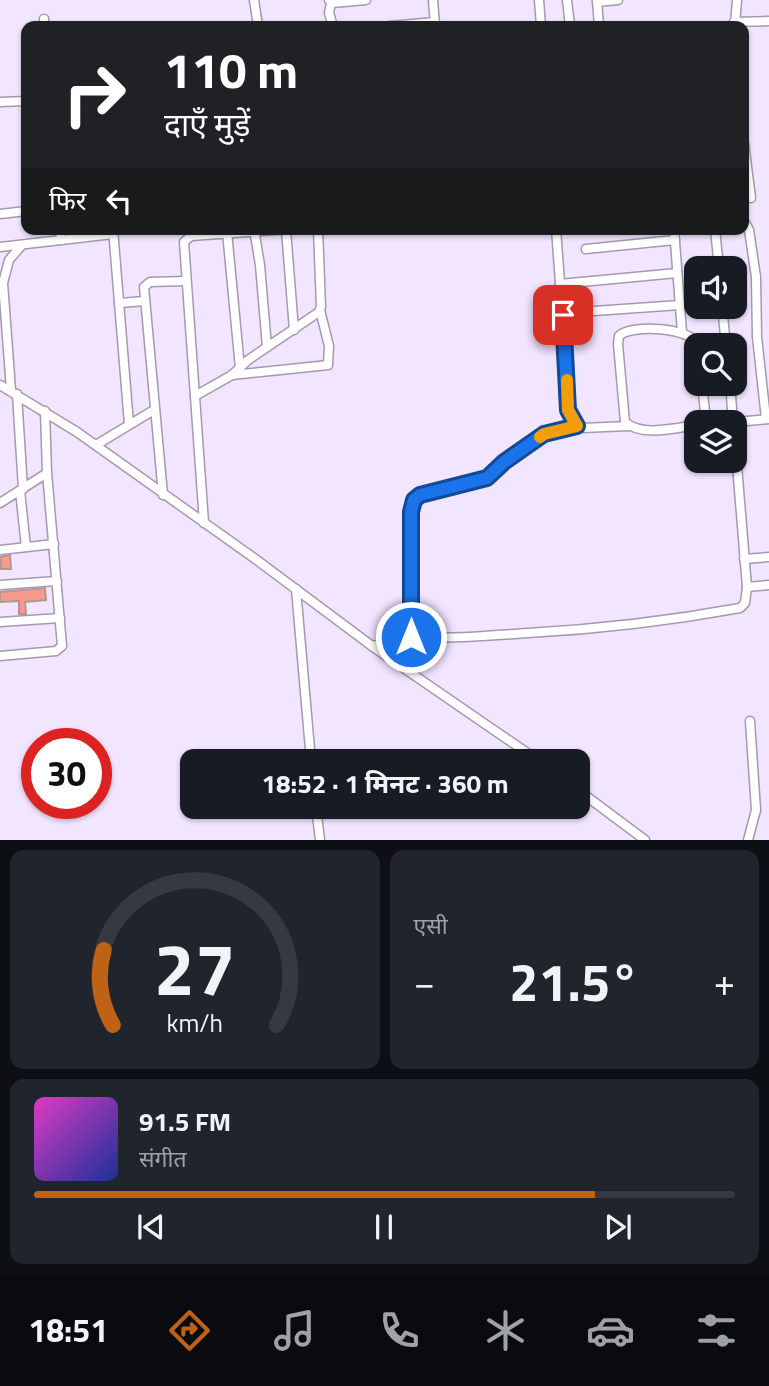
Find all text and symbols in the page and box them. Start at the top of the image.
text: 110 m [164,32,298,107]
icon: right [49,49,140,140]
text: दाएँ मुड़ें [164,100,250,148]
text: फिर [49,181,86,220]
icon: left [100,182,138,220]
map controls [684,256,747,473]
button: sound [684,256,747,319]
pin [533,285,593,345]
icon: arrive [544,296,582,334]
button: search [684,333,747,396]
button: layers [684,410,747,473]
position arrow [374,600,448,674]
speed limit sign: 30 [21,728,112,819]
text: 18:52 · 1 मिनट · 360 m [261,764,509,803]
text: एसी [414,908,448,943]
text: 27 [154,914,236,1024]
text: 21.5° [509,942,639,1021]
text: − [414,953,435,1011]
text: + [714,953,735,1011]
text: km/h [166,1004,223,1042]
text: 91.5 FM [139,1102,231,1141]
text: संगीत [139,1141,187,1176]
icon: previous [132,1208,170,1246]
icon: pause [365,1208,403,1246]
icon: next [599,1208,637,1246]
text: 18:51 [28,1306,108,1354]
icon: directions [165,1306,214,1355]
icon: music [270,1306,319,1355]
icon: phone [375,1306,424,1355]
icon: climate [481,1306,530,1355]
icon: car [586,1306,635,1355]
icon: filters [692,1306,741,1355]

